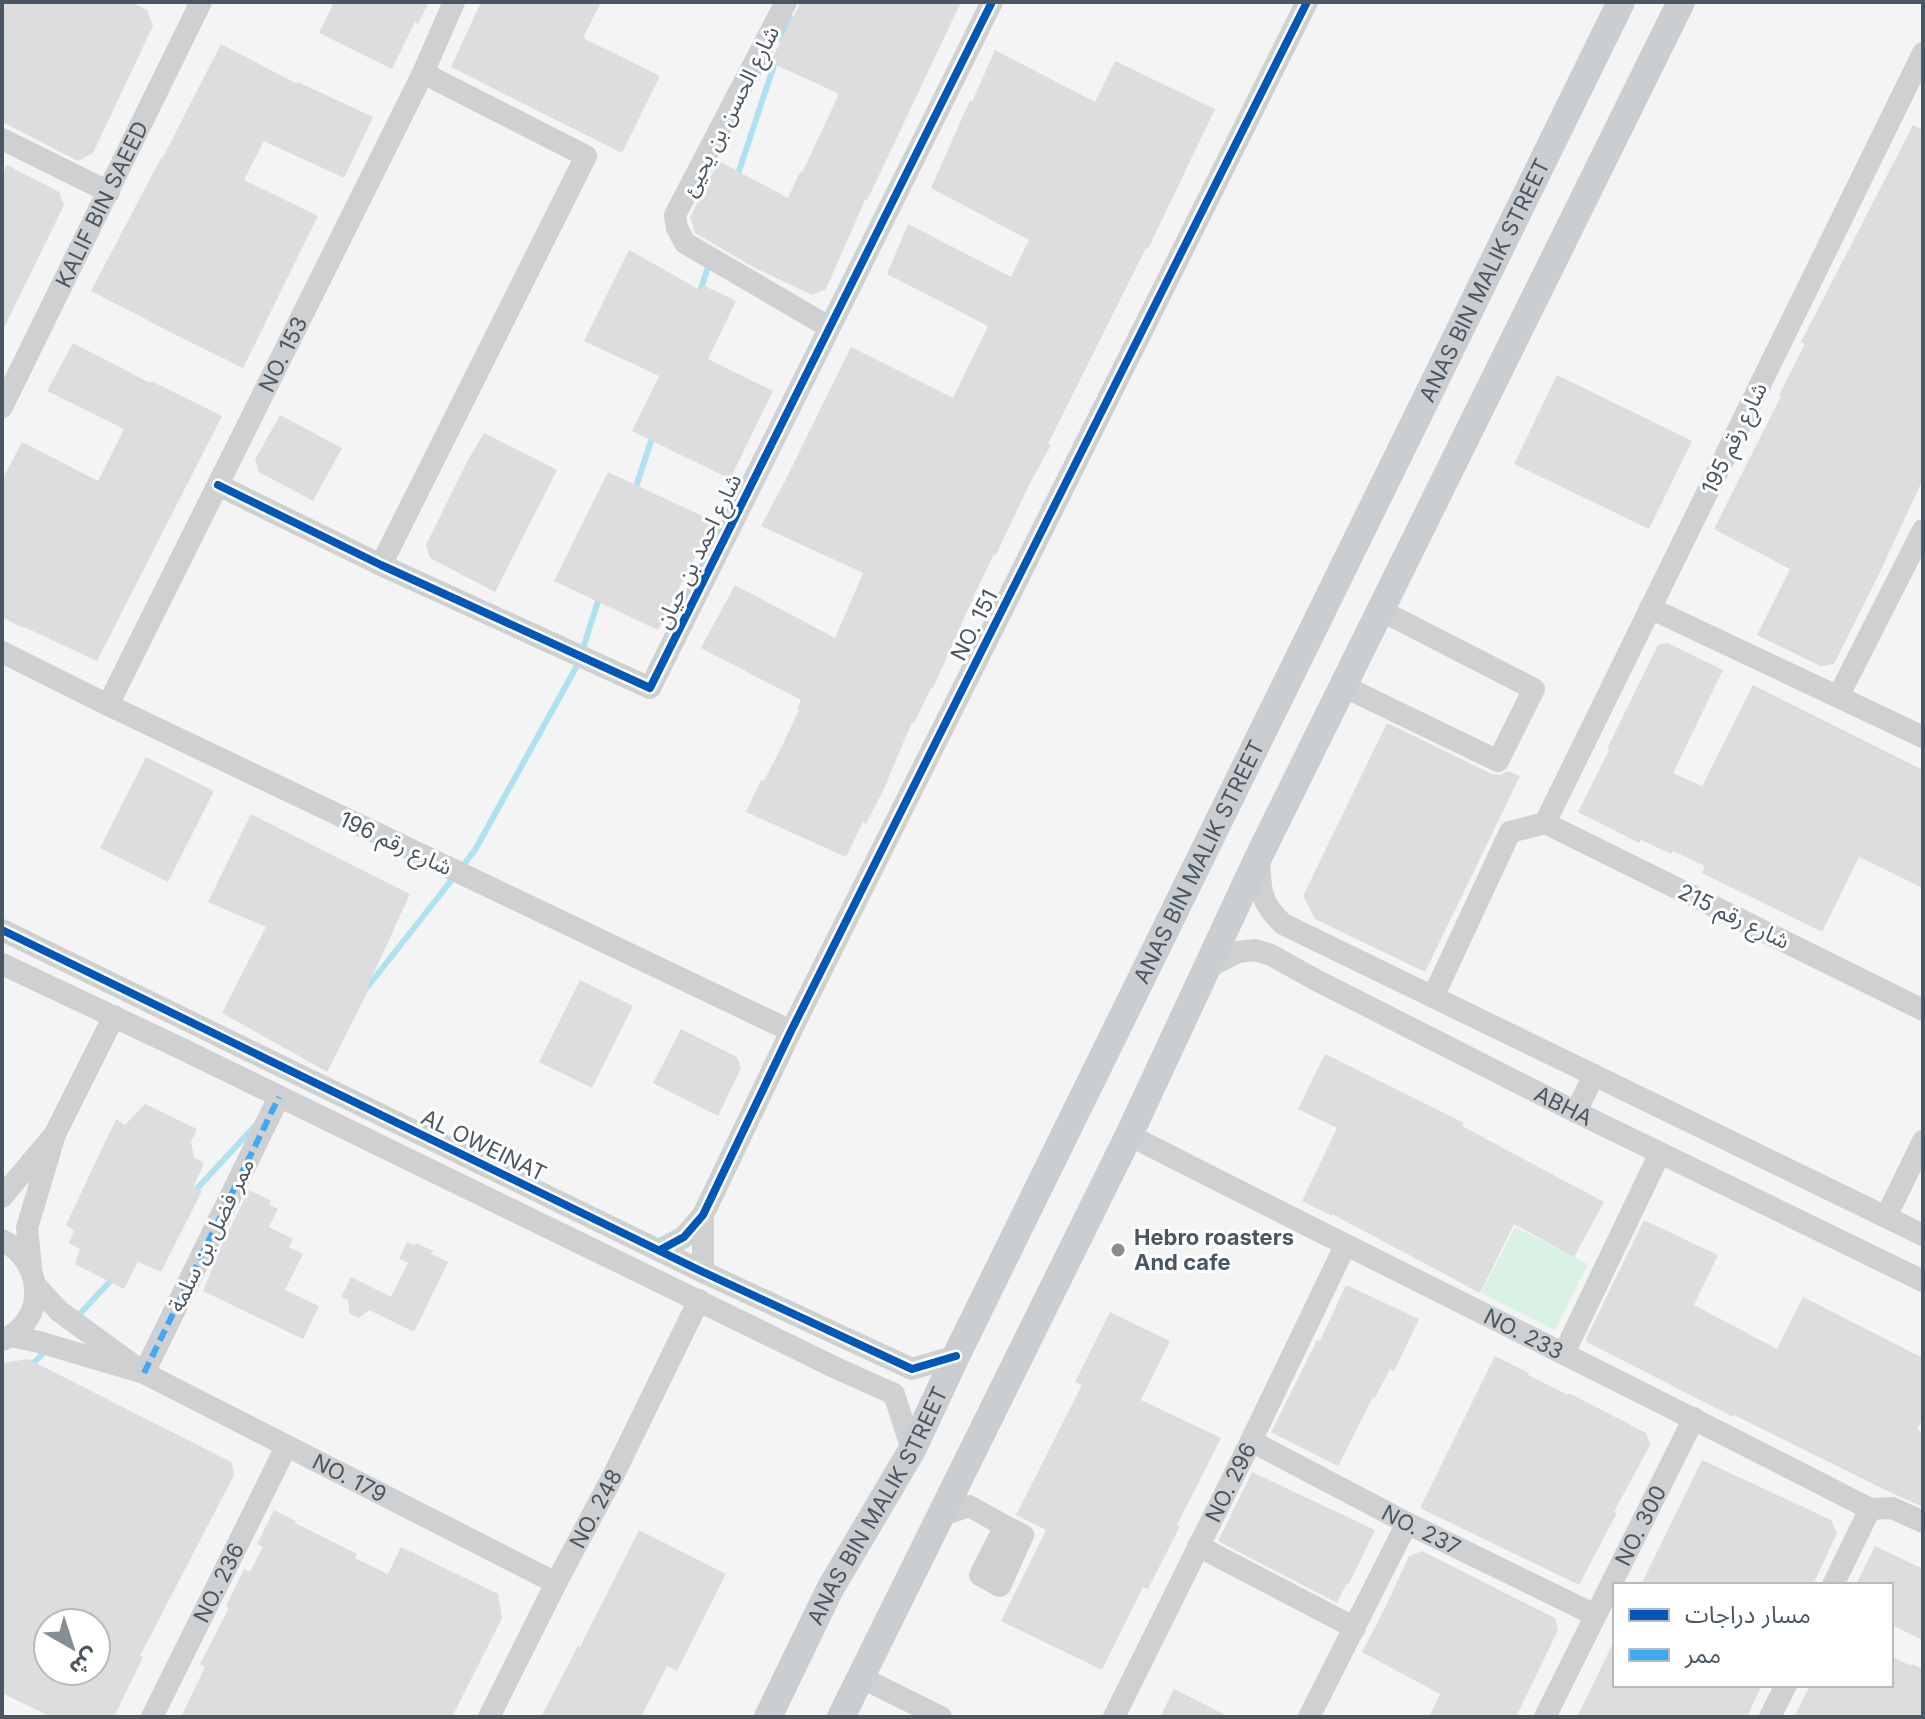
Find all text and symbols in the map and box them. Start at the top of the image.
street label: شارع الحسن بن يحيئ [676,21,788,203]
street label: KALIF BIN SAEED [50,117,154,292]
street label: ANAS BIN MALIK STREET [1414,154,1555,406]
street label: NO. 153 [253,312,313,396]
street label: شارع رقم 195 [1696,378,1776,500]
street label: شارع احمد بن حيان [649,470,750,634]
street label: NO. 151 [945,585,1003,665]
street label: ANAS BIN MALIK STREET [1128,736,1269,988]
street label: شارع رقم 196 [334,806,456,884]
street label: شارع رقم 215 [1672,878,1794,958]
street label: ABHA [1530,1080,1597,1131]
street label: AL OWEINAT [417,1104,551,1186]
street label: ممر فضل بن سلمة [163,1154,259,1316]
place label: Hebro roasters And cafe [1134,1224,1294,1275]
marker: Hebro roasters And cafe [1109,1241,1127,1259]
street label: NO. 233 [1480,1303,1568,1365]
street label: ANAS BIN MALIK STREET [802,1383,953,1629]
street label: NO. 296 [1200,1438,1261,1526]
street label: NO. 179 [308,1448,391,1507]
street label: NO. 248 [564,1465,627,1553]
street label: NO. 300 [1610,1481,1671,1570]
street label: NO. 237 [1378,1499,1465,1560]
street label: NO. 236 [188,1539,249,1627]
legend [1613,1583,1893,1687]
text: مسار دراجات [1685,1600,1811,1629]
north arrow [32,1607,112,1687]
text: ممر [1684,1640,1721,1669]
text: ش [65,1643,104,1682]

